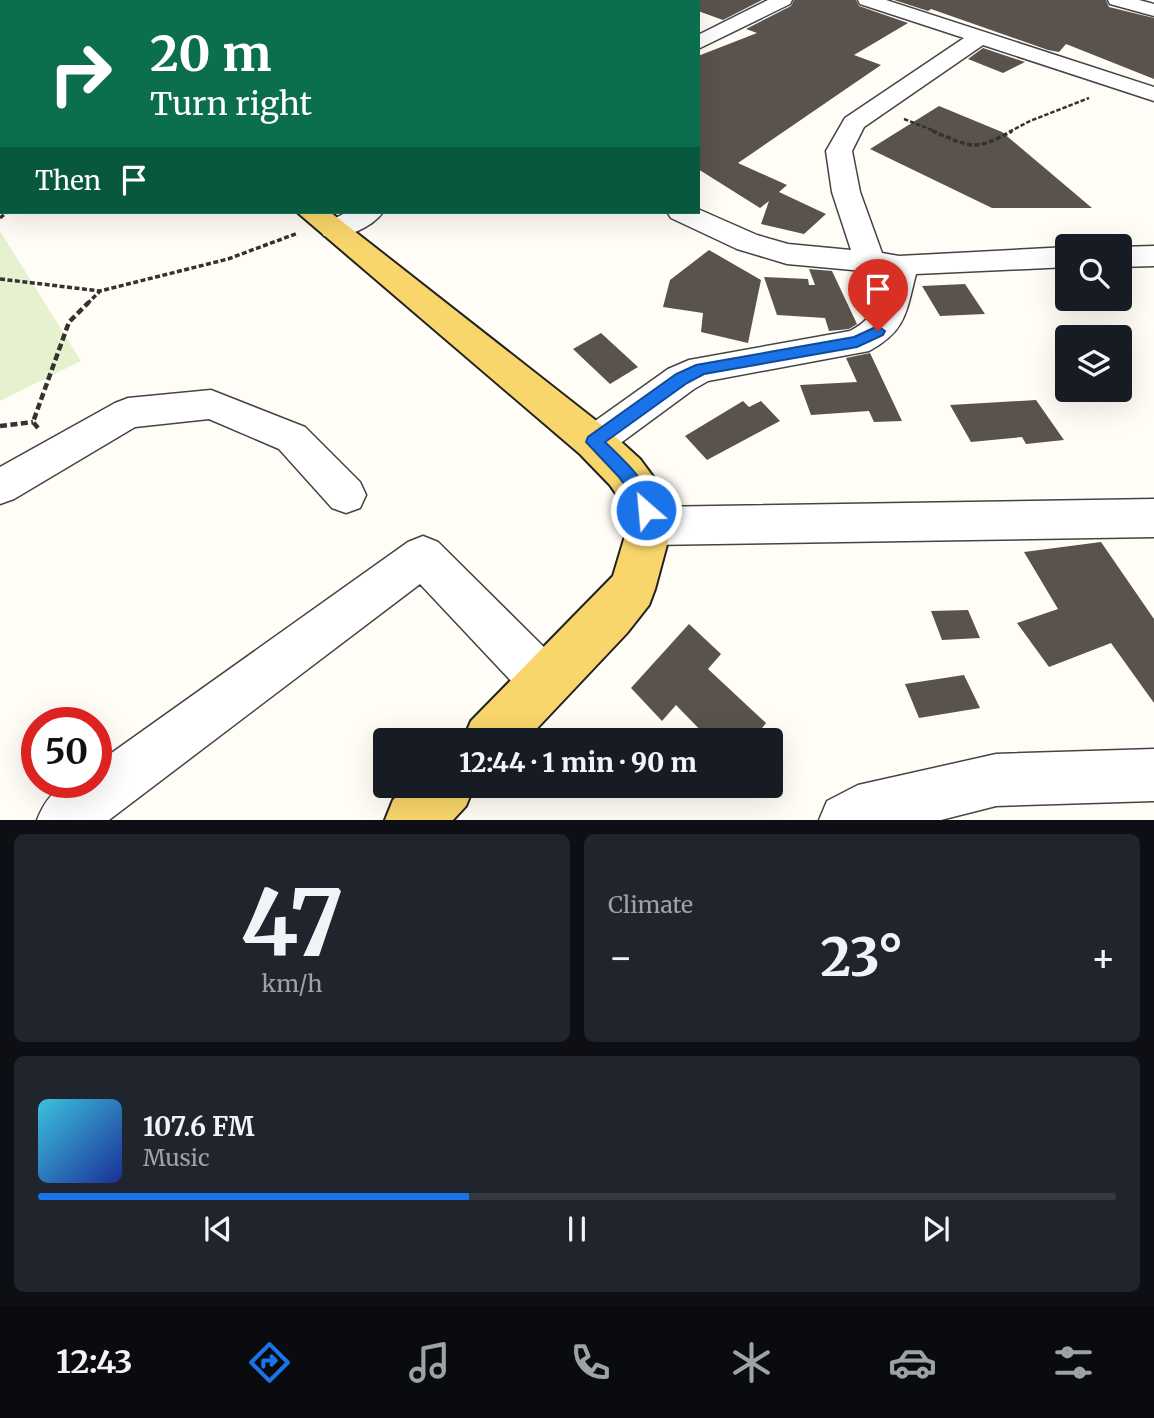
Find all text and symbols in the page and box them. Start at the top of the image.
text: 20 m [150,23,271,84]
icon: right [35,28,126,119]
text: Turn right [150,84,312,124]
icon: arrive [115,161,153,199]
text: Then [35,164,101,197]
map controls [1055,234,1132,402]
button: search [1055,234,1132,311]
pin [848,259,908,331]
icon: arrive [859,270,897,308]
button: layers [1055,325,1132,402]
position arrow [609,473,683,547]
speed limit sign: 50 [21,707,112,798]
text: 12:44 · 1 min · 90 m [459,746,697,779]
text: 47 [240,866,344,981]
text: Climate [608,890,693,919]
text: 23° [821,925,904,990]
text: − [608,934,633,981]
text: + [1091,934,1116,981]
text: km/h [262,969,322,998]
text: 107.6 FM [143,1110,254,1143]
text: Music [143,1143,210,1172]
icon: previous [199,1210,237,1248]
icon: pause [558,1210,596,1248]
icon: next [917,1210,955,1248]
icon: directions [245,1338,294,1387]
icon: music [405,1338,454,1387]
icon: phone [566,1338,615,1387]
icon: climate [727,1338,776,1387]
icon: car [888,1338,937,1387]
icon: filters [1049,1338,1098,1387]
text: 12:43 [56,1342,133,1382]

